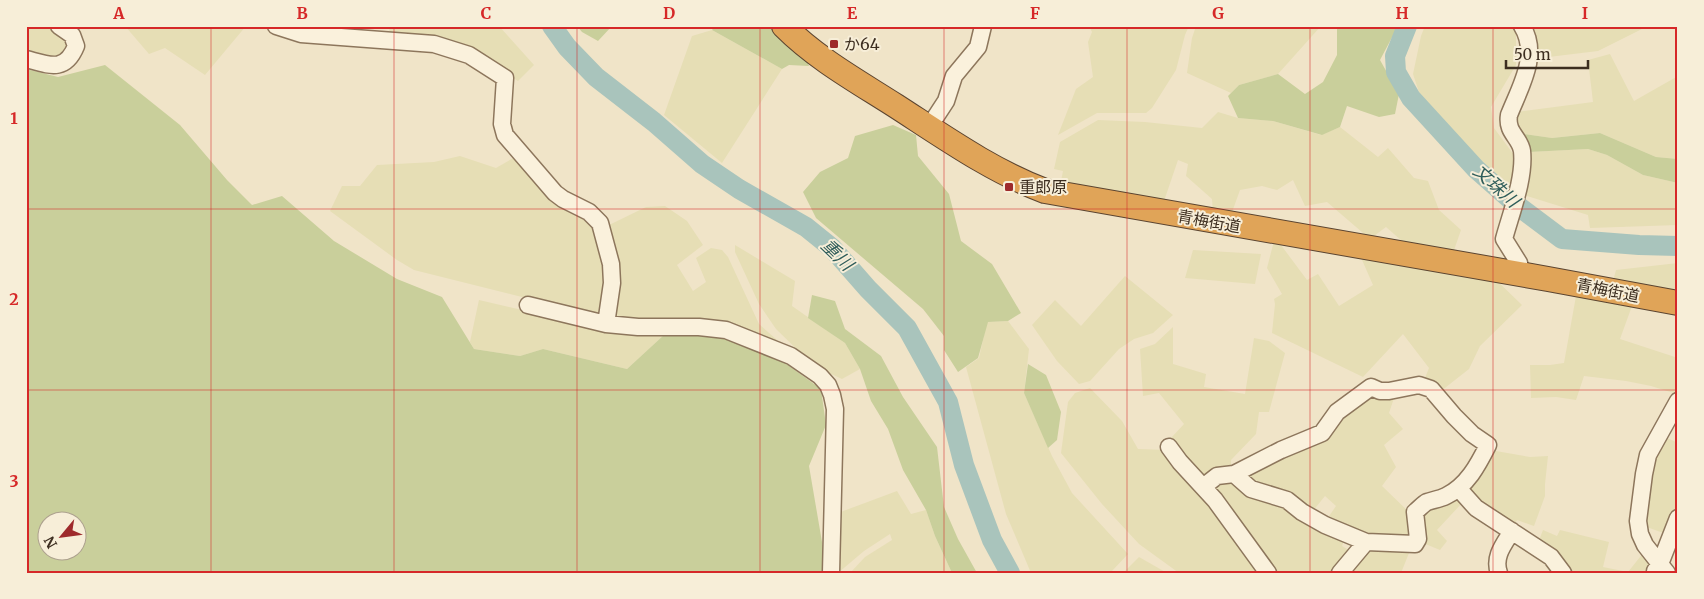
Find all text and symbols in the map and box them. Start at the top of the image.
text: A [112,3,125,23]
text: B [296,3,308,23]
text: C [481,3,491,23]
text: D [663,3,675,23]
text: E [847,3,858,23]
text: F [1030,3,1040,23]
text: G [1212,3,1224,23]
text: H [1395,3,1409,23]
text: I [1582,3,1588,23]
place label: か64 [844,34,880,54]
marker: か64 [828,38,840,50]
scale bar [1506,38,1589,70]
text: 50 m [1514,45,1551,64]
text: 1 [10,108,18,128]
water label: 文珠川 [1469,159,1526,214]
place label: 重郎原 [1019,177,1067,197]
marker: 重郎原 [1003,181,1015,193]
street label: 青梅街道 [1176,206,1242,236]
water label: 重川 [816,234,860,277]
street label: 青梅街道 [1575,274,1641,306]
text: 2 [9,289,19,309]
text: 3 [9,471,19,491]
north arrow [38,512,88,562]
text: N [40,533,61,552]

